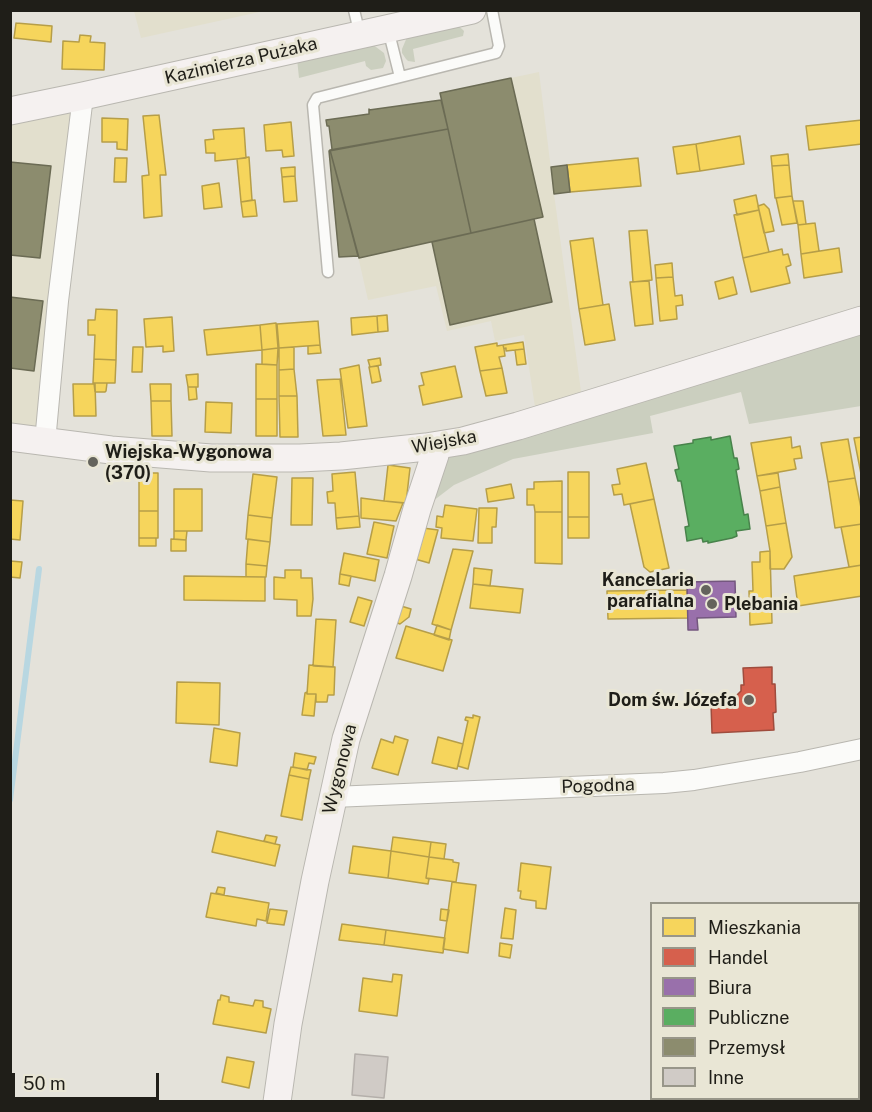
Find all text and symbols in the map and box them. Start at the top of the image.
street label: Kazimierza Pużaka [163,33,319,89]
street label: Wiejska [410,426,478,458]
place label: Wiejska-Wygonowa (370) [105,441,272,484]
marker: Wiejska-Wygonowa (370) [86,455,100,469]
place label: Kancelaria parafialna [602,569,694,612]
marker: Kancelaria parafialna [699,583,713,597]
place label: Plebania [724,593,798,615]
marker: Plebania [705,597,719,611]
place label: Dom św. Józefa [608,689,737,711]
marker: Dom św. Józefa [742,693,756,707]
street label: Wygonowa [318,722,362,816]
street label: Pogodna [561,774,635,798]
legend [650,902,860,1100]
text: Mieszkania [708,917,801,938]
text: Handel [708,947,768,968]
text: Biura [708,977,752,998]
text: Publiczne [708,1007,789,1028]
text: Przemysł [708,1037,786,1058]
scale bar [15,1061,162,1099]
text: Inne [708,1067,744,1088]
text: 50 m [23,1073,66,1094]

